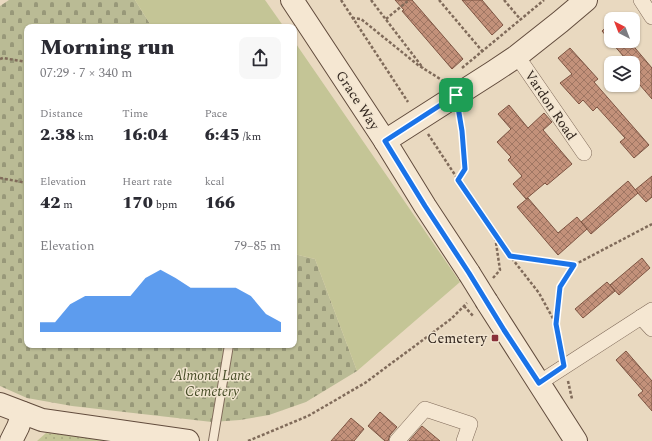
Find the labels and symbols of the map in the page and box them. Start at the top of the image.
north arrow [604,12,640,48]
street label: Grace Way [330,66,385,135]
street label: Vardon Road [519,66,582,145]
pin [439,78,473,112]
place label: Cemetery [427,328,488,349]
marker: Cemetery [490,333,500,343]
park label: Almond Lane Cemetery [172,365,251,402]

